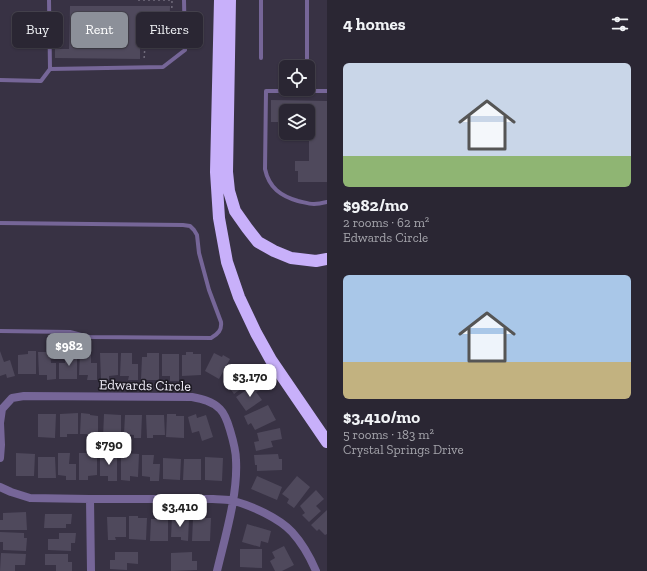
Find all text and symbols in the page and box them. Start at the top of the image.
chip: Buy [12,12,63,48]
chip: Rent [71,12,128,48]
chip: Filters [136,12,203,48]
icon: filters [609,13,631,35]
text: 4 homes [343,14,406,34]
map controls [279,60,315,140]
button: locate [279,60,315,96]
icon: home [451,89,523,161]
button: layers [279,104,315,140]
text: $982/mo [343,195,408,215]
text: 2 rooms · 62 m² [343,215,429,230]
text: Edwards Circle [343,230,428,245]
icon: home [451,301,523,373]
pin: $982 [45,333,93,367]
text: $982 [55,338,83,353]
pin: $3,170 [217,364,283,398]
text: $3,170 [232,369,268,384]
street label: Edwards Circle [99,376,191,395]
text: $3,410/mo [343,407,420,427]
text: 5 rooms · 183 m² [343,427,434,442]
pin: $790 [85,432,133,466]
text: $790 [95,437,123,452]
text: Crystal Springs Drive [343,442,464,457]
pin: $3,410 [147,494,213,528]
text: $3,410 [162,499,198,514]

